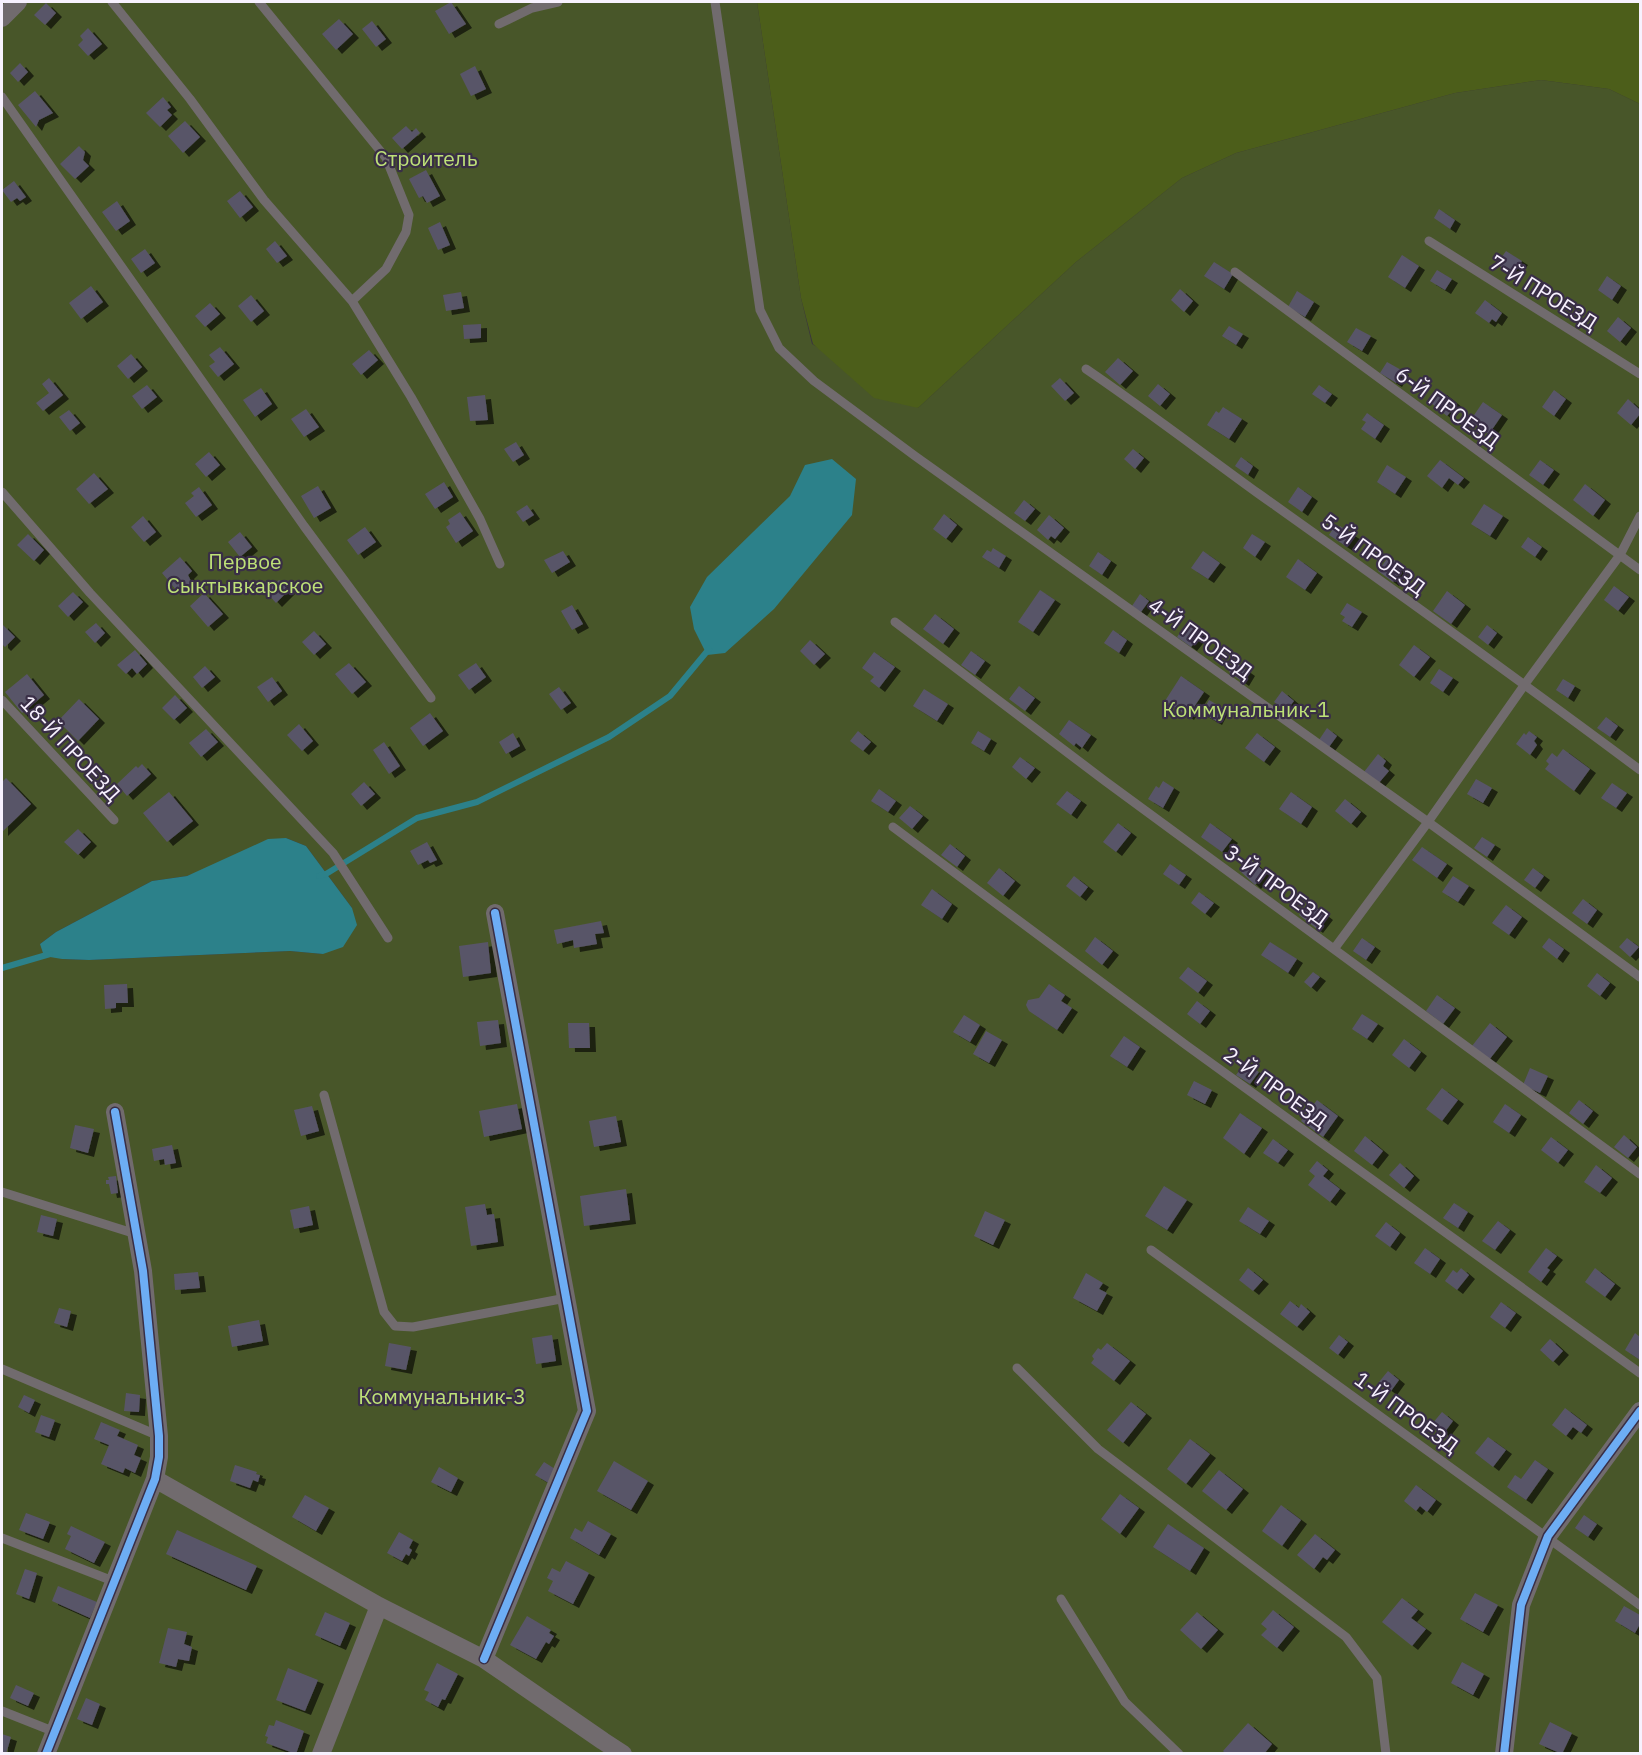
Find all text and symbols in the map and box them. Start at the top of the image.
park label: Строитель [374,144,478,172]
street label: 7-Й ПРОЕЗД [1485,248,1603,336]
street label: 6-Й ПРОЕЗД [1390,360,1506,454]
street label: 5-Й ПРОЕЗД [1316,507,1432,601]
park label: Первое Сыктывкарское [167,547,323,599]
street label: 4-Й ПРОЕЗД [1143,591,1259,685]
street label: 18-Й ПРОЕЗД [15,689,127,807]
park label: Коммунальник-1 [1162,695,1330,723]
street label: 3-Й ПРОЕЗД [1219,838,1335,932]
street label: 2-Й ПРОЕЗД [1218,1040,1334,1134]
street label: 1-Й ПРОЕЗД [1349,1365,1465,1459]
park label: Коммунальник-3 [358,1382,526,1410]

